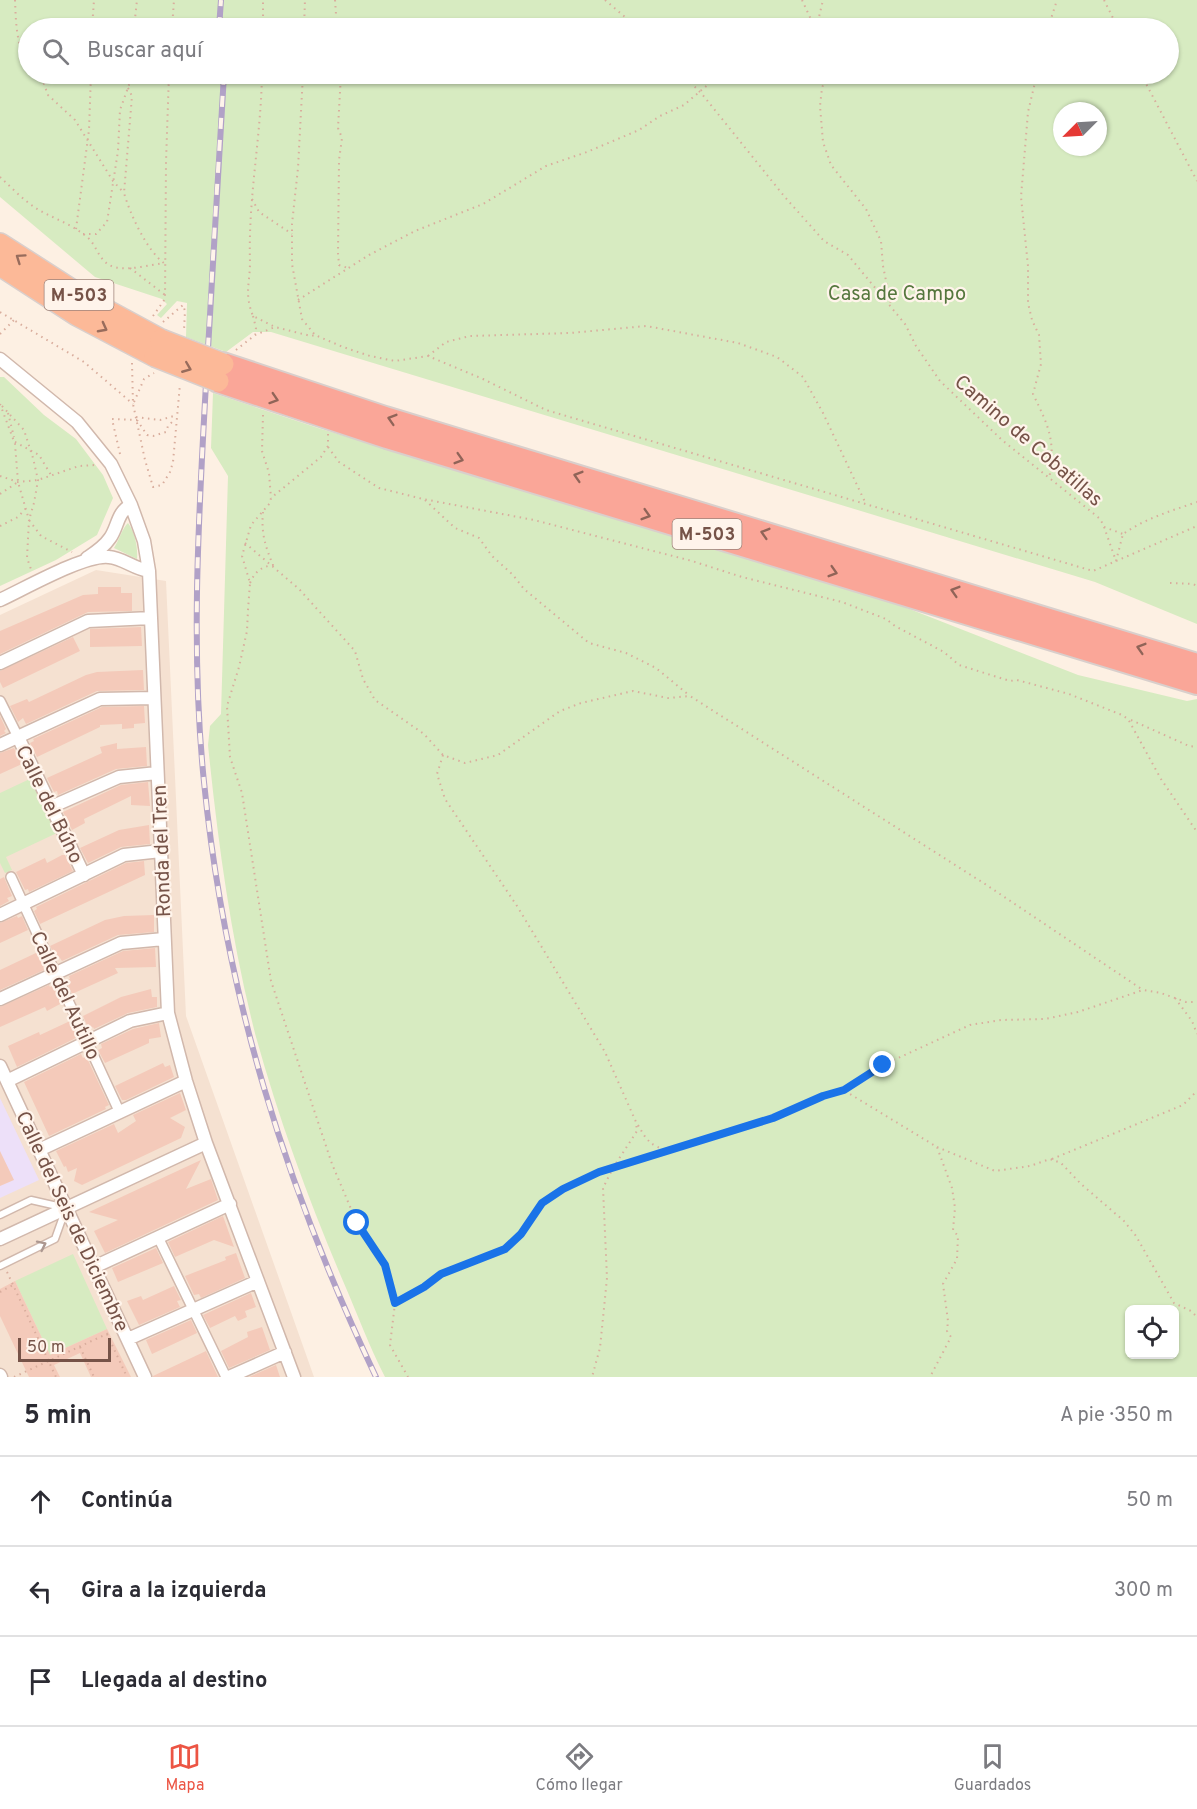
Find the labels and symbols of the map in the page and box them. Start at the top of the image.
north arrow [1053,102,1107,156]
one-way arrow [15,254,26,265]
road number: M-503 [44,280,113,310]
park label: Casa de Campo [828,282,966,308]
one-way arrow [97,321,108,333]
one-way arrow [180,361,191,373]
street label: Camino de Cobatillas [948,370,1107,513]
one-way arrow [268,392,279,405]
one-way arrow [387,414,397,427]
one-way arrow [453,452,464,464]
one-way arrow [573,471,584,483]
one-way arrow [640,508,651,520]
road number: M-503 [672,519,742,549]
one-way arrow [760,528,771,540]
one-way arrow [827,565,838,577]
one-way arrow [950,586,960,598]
one-way arrow [1136,643,1147,655]
street label: Calle del Búho [8,741,88,868]
street label: Ronda del Tren [148,784,178,918]
street label: Calle del Autillo [23,927,105,1064]
route end [869,1051,895,1077]
street label: Calle del Seis de Diciembre [9,1107,134,1336]
route start [343,1209,369,1235]
one-way arrow [36,1241,47,1253]
scale bar [18,1335,111,1362]

